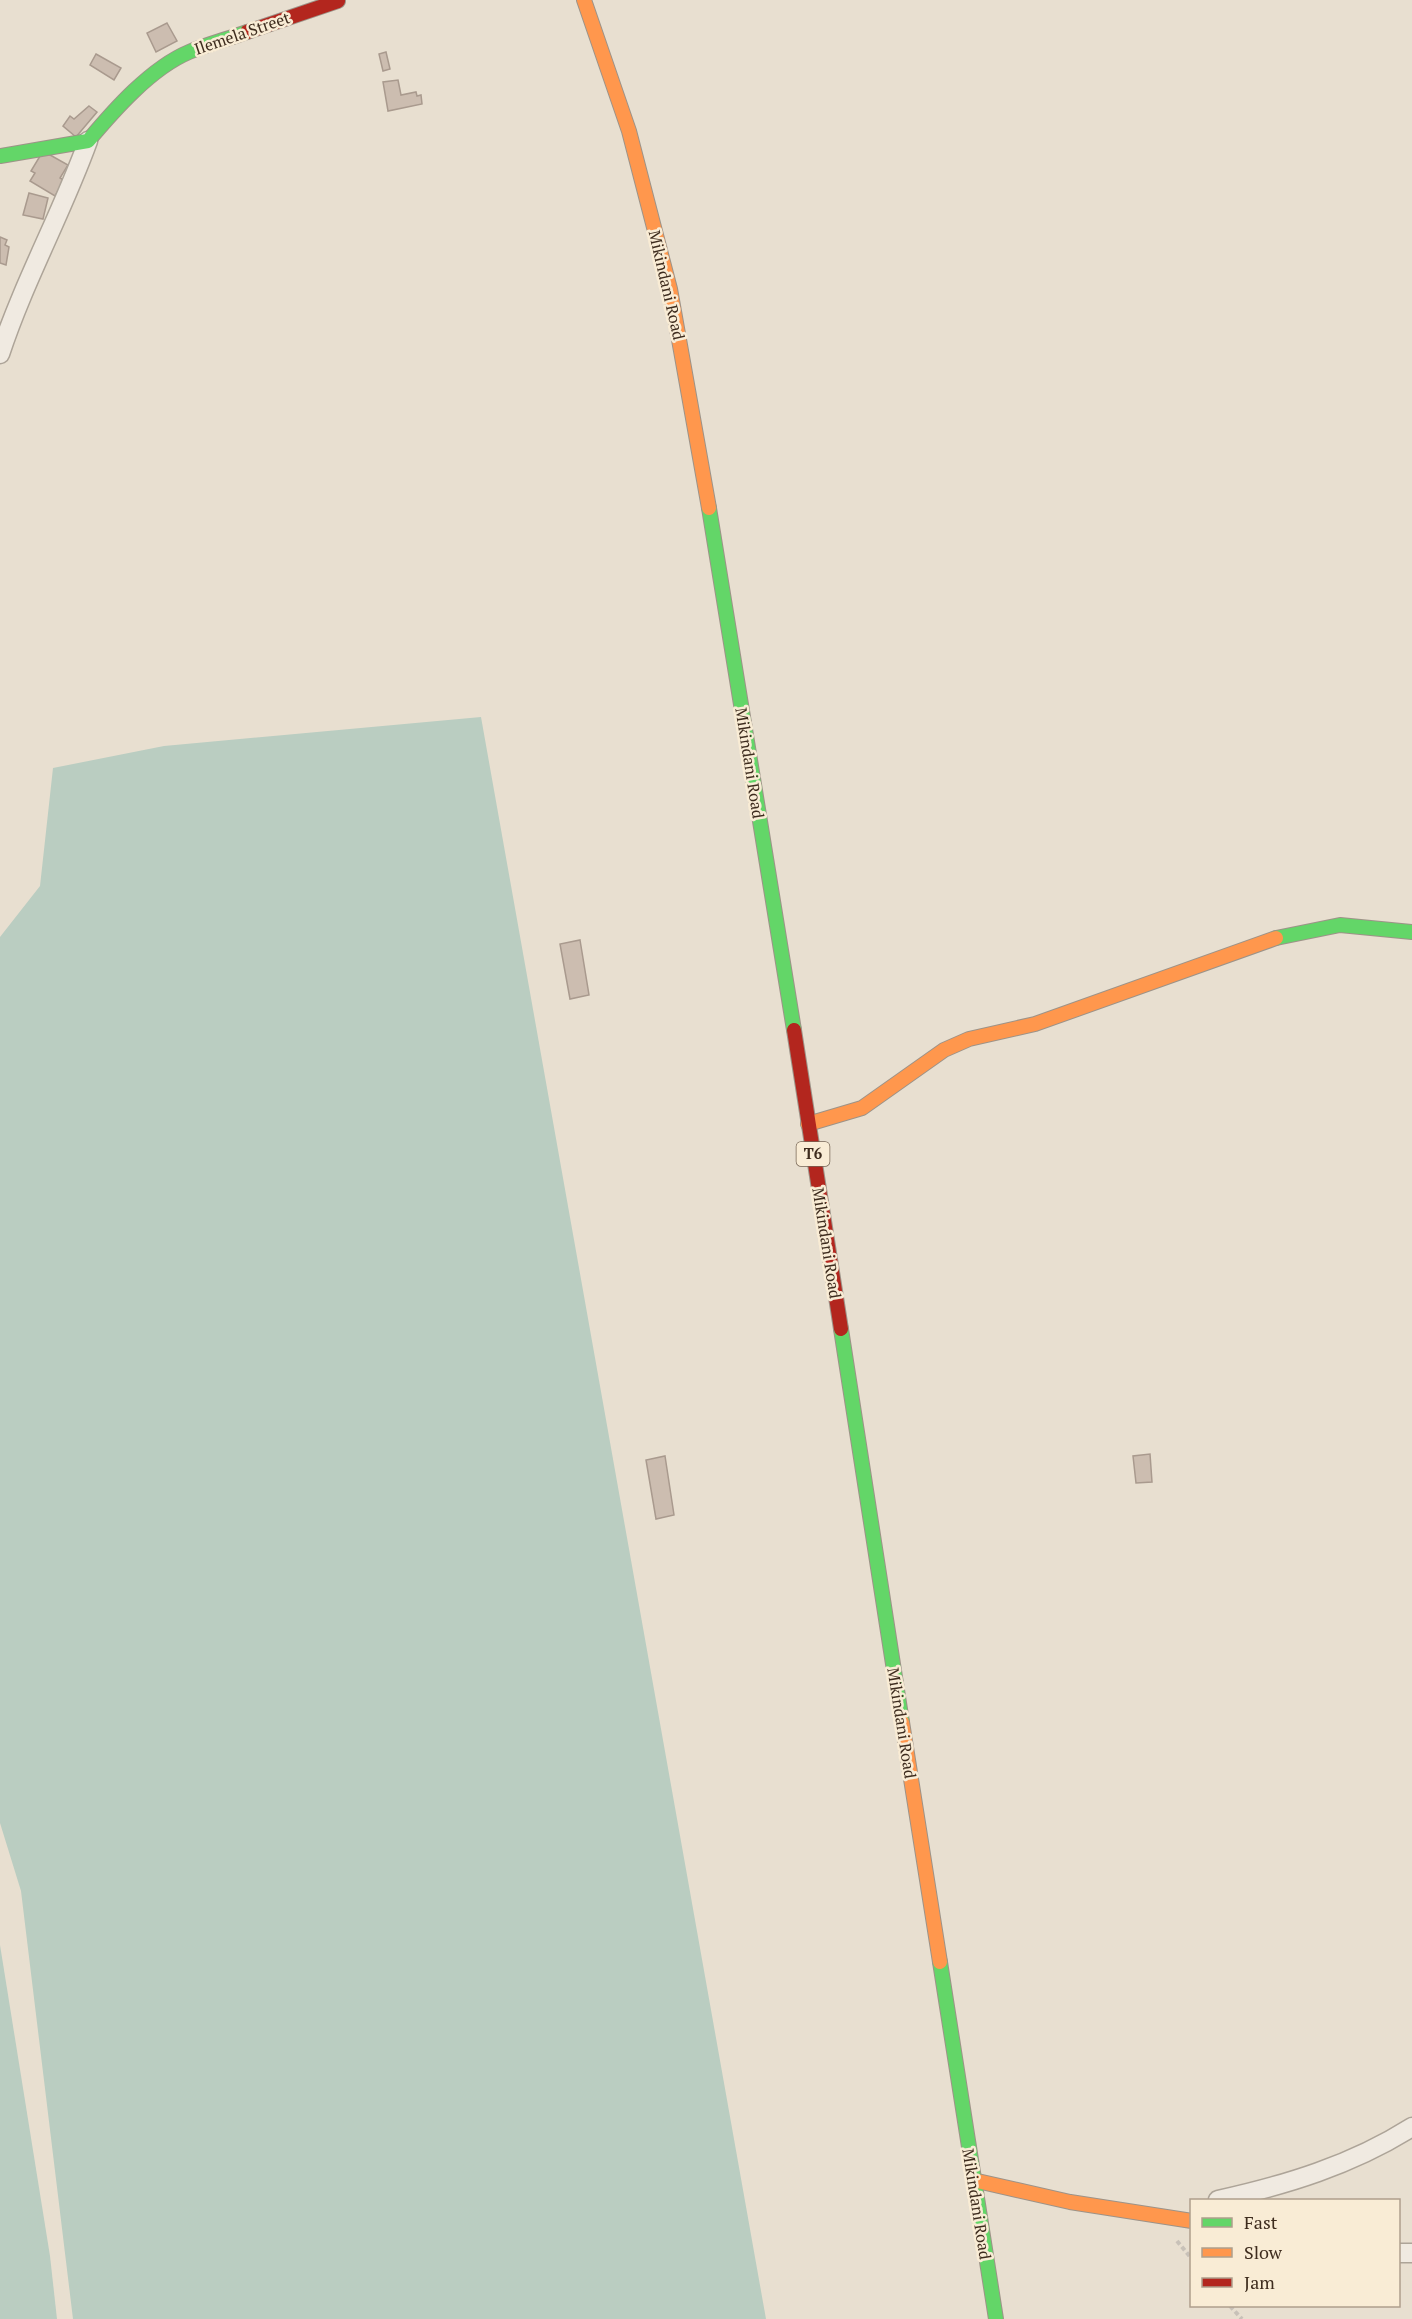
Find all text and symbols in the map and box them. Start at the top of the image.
street label: Ilemela Street [191,6,293,60]
street label: Mikindani Road [644,228,690,342]
street label: Mikindani Road [730,706,770,820]
road number: T6 [796,1142,830,1166]
street label: Mikindani Road [807,1186,847,1300]
street label: Mikindani Road [882,1666,922,1780]
street label: Mikindani Road [957,2147,997,2261]
legend [1190,2199,1400,2307]
text: Fast [1244,2210,1278,2234]
text: Slow [1244,2240,1283,2264]
text: Jam [1244,2270,1275,2294]

